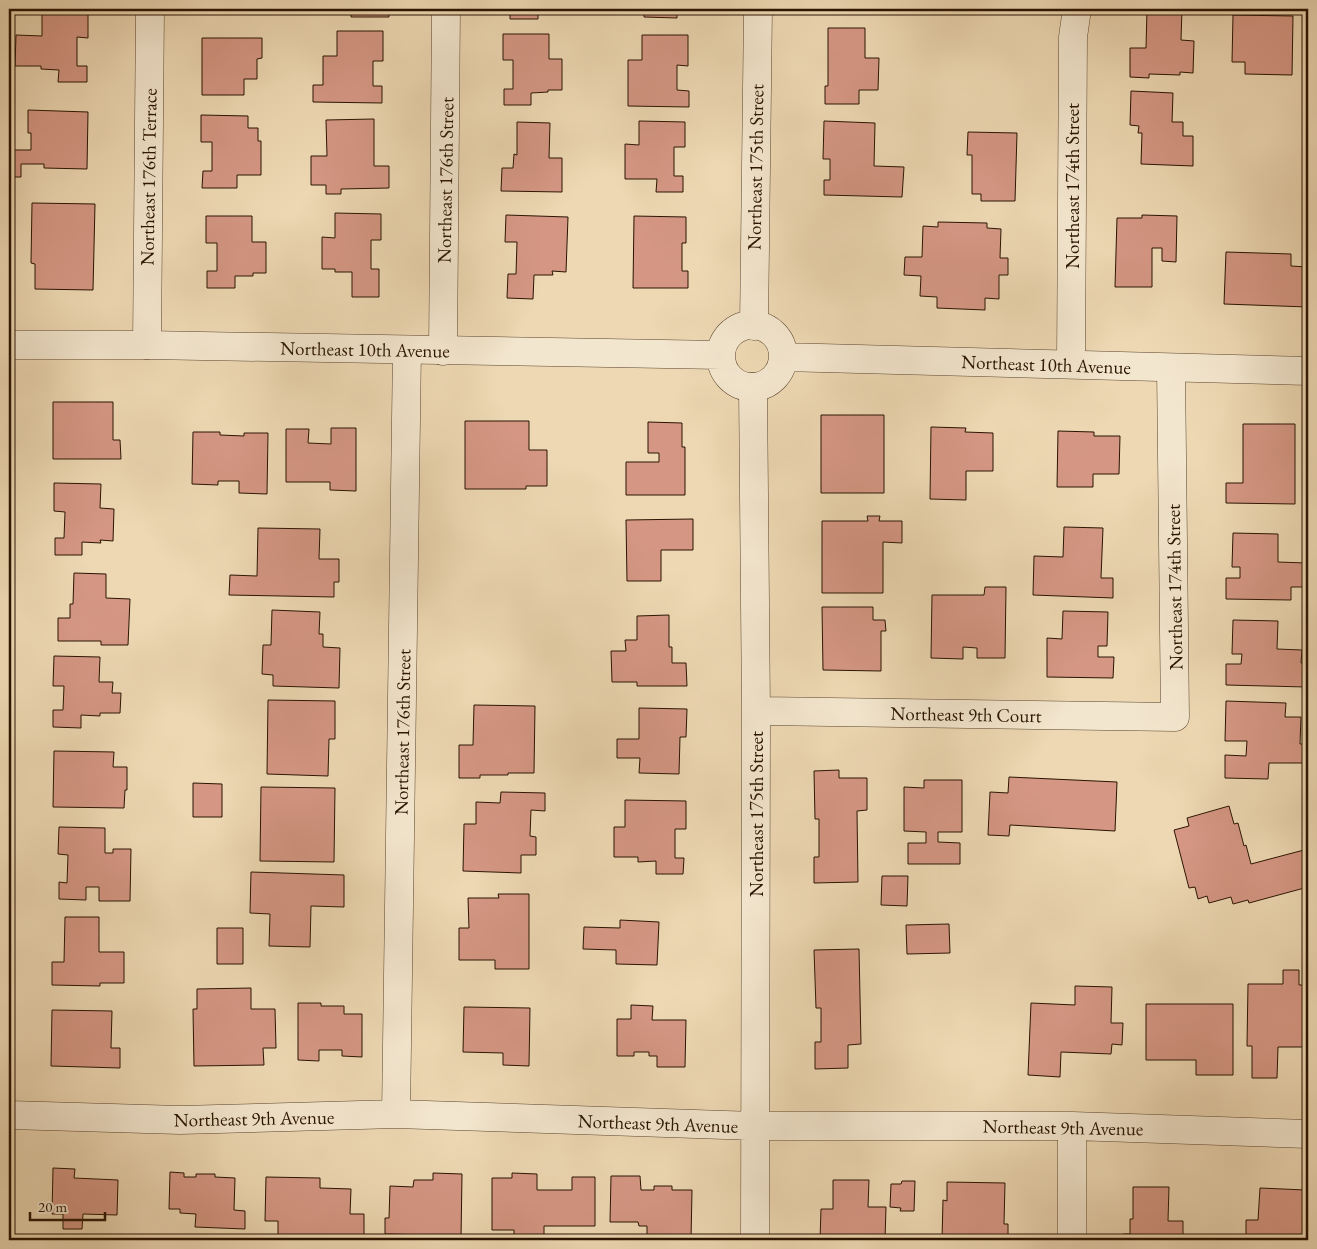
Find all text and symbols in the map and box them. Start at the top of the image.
street label: Northeast 175th Street [742,84,769,250]
street label: Northeast 176th Terrace [134,88,163,266]
street label: Northeast 176th Street [432,97,459,263]
street label: Northeast 174th Street [1060,103,1085,269]
street label: Northeast 10th Avenue [280,336,450,363]
street label: Northeast 10th Avenue [961,349,1131,380]
street label: Northeast 174th Street [1161,504,1188,670]
street label: Northeast 176th Street [389,649,416,815]
street label: Northeast 9th Court [890,701,1042,728]
street label: Northeast 175th Street [744,731,769,897]
street label: Northeast 9th Avenue [173,1105,335,1132]
street label: Northeast 9th Avenue [577,1108,739,1139]
street label: Northeast 9th Avenue [982,1114,1144,1141]
scale bar [30,1189,105,1221]
text: 20 m [38,1197,67,1216]

